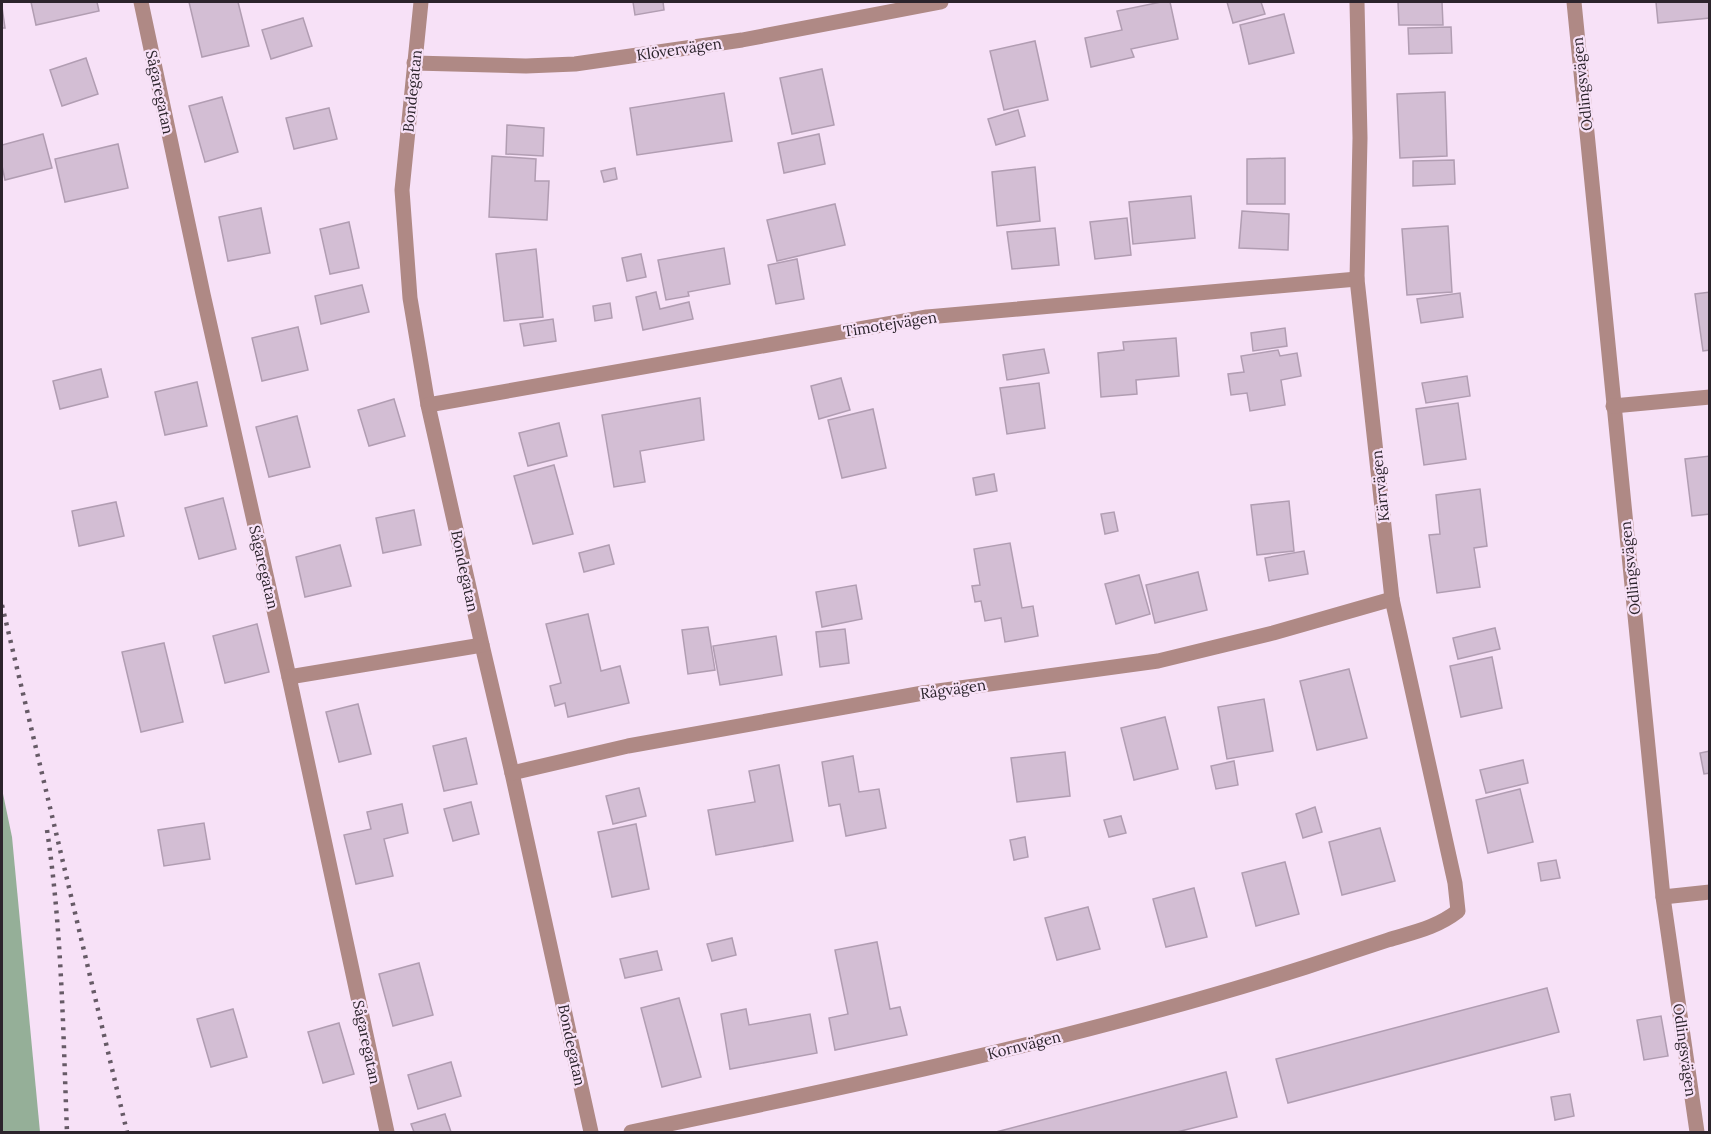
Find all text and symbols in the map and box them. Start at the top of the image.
street label: Klövervägen [635,34,723,64]
street label: Odlingsvägen [1568,36,1596,132]
street label: Sågaregatan [142,48,178,136]
street label: Bondegatan [398,49,426,133]
street label: Timotejvägen [842,307,938,341]
street label: Kärrvägen [1367,449,1393,523]
street label: Odlingsvägen [1616,520,1644,616]
street label: Sågaregatan [245,523,283,611]
street label: Bondegatan [447,528,483,614]
street label: Rågvägen [919,675,987,703]
street label: Sågaregatan [349,998,385,1086]
street label: Bondegatan [554,1002,590,1088]
street label: Odlingsvägen [1669,1002,1701,1098]
street label: Kornvägen [985,1027,1063,1063]

